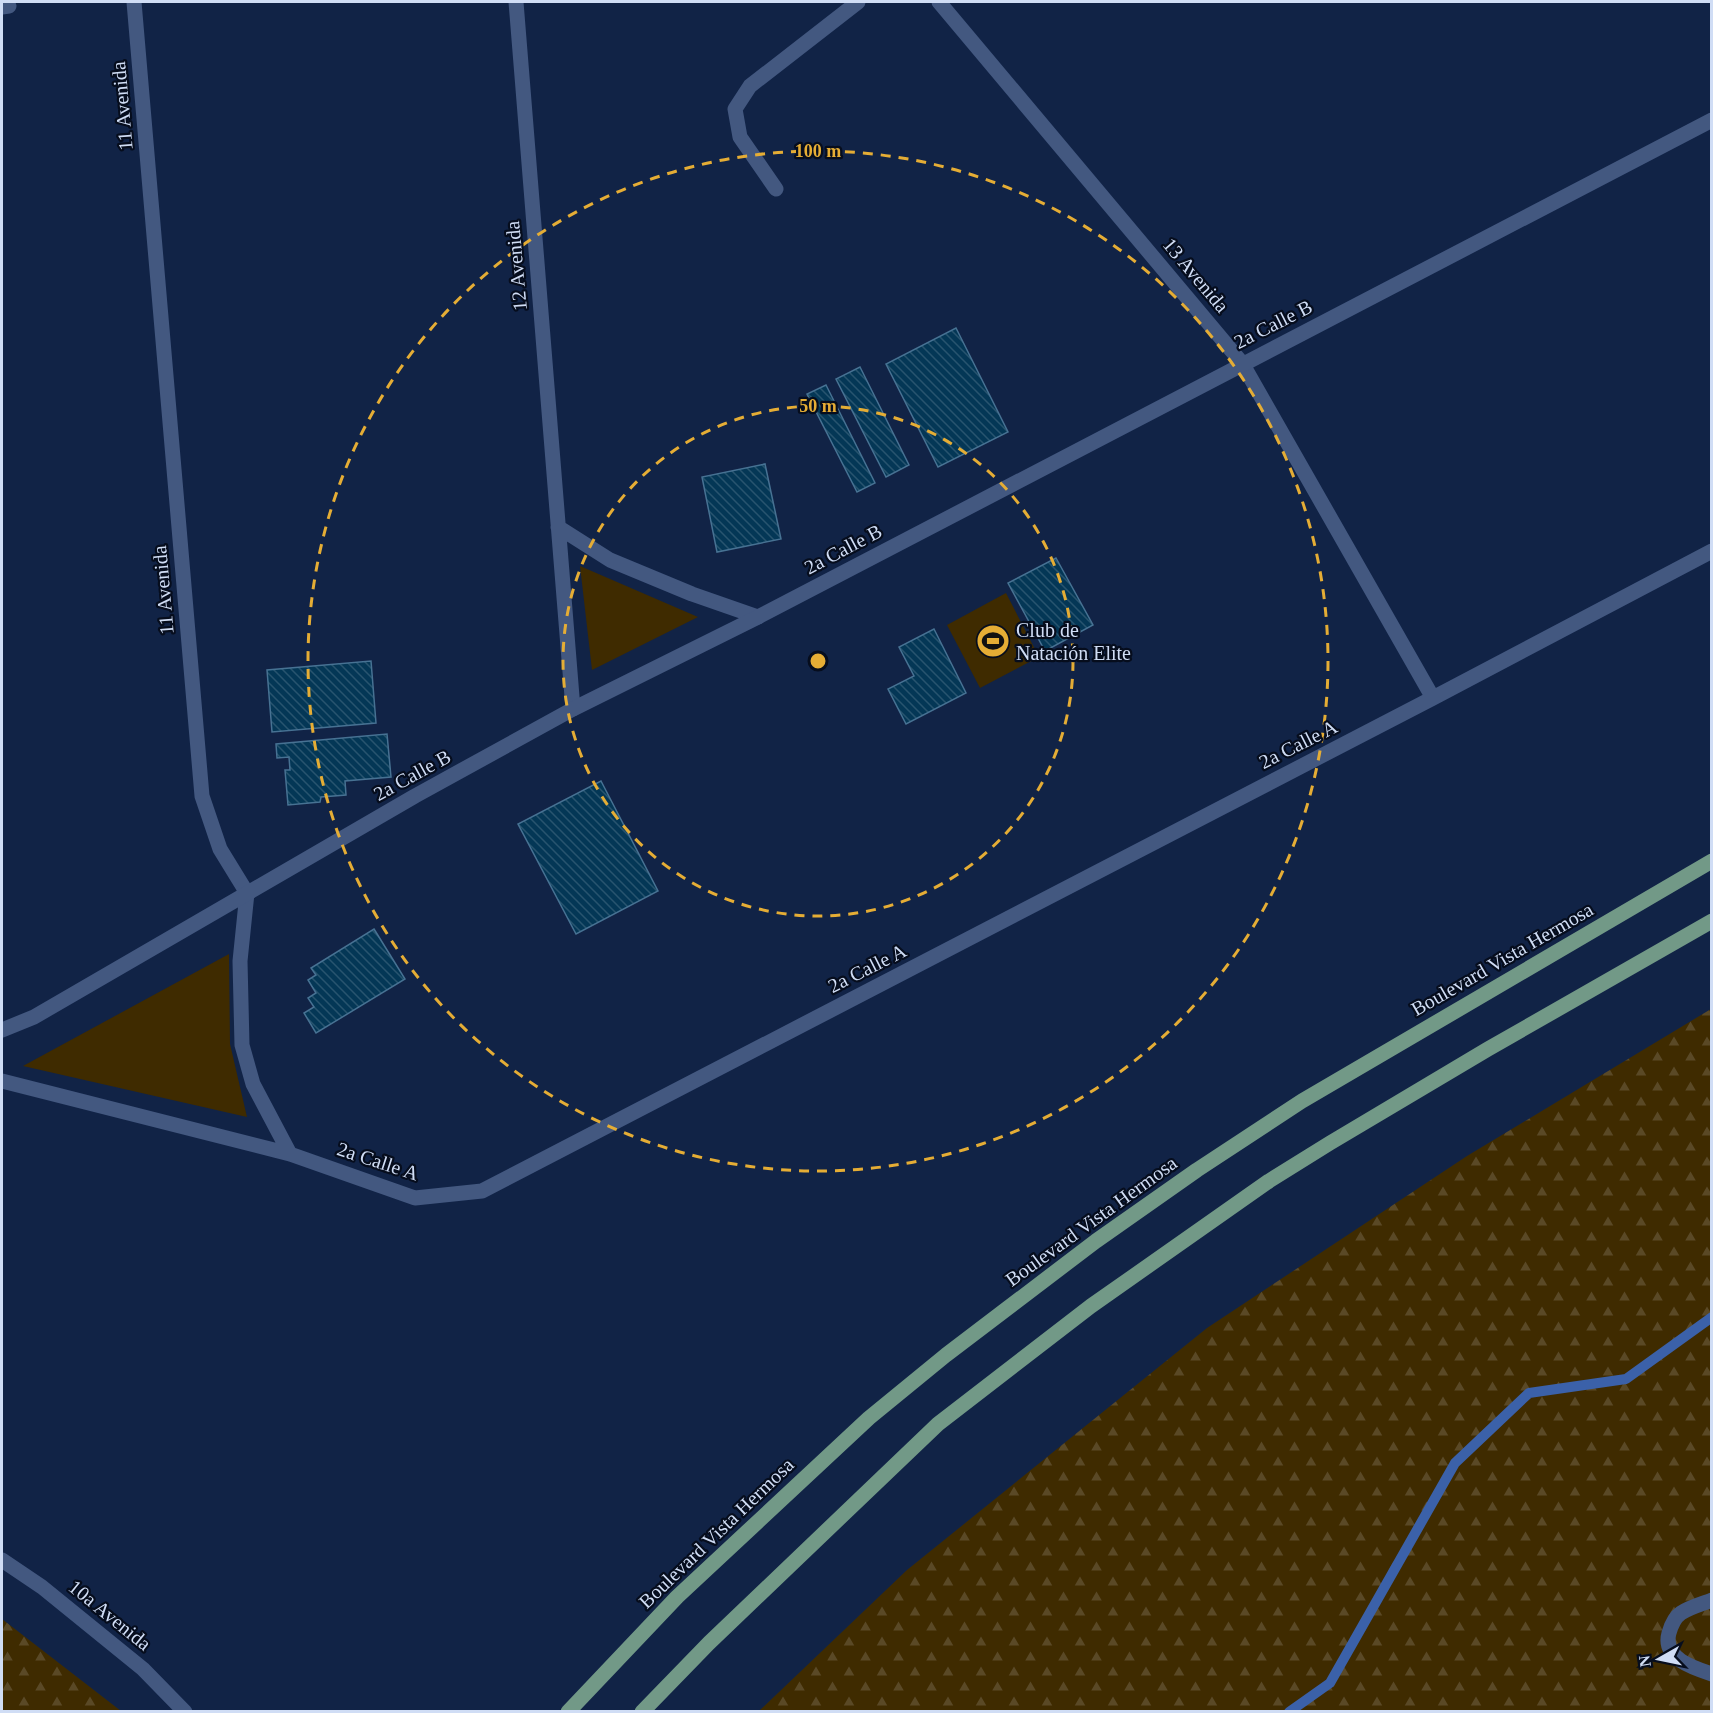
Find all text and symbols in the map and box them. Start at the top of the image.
street label: 11 Avenida [107,60,137,152]
text: 100 m [795,141,841,161]
street label: 12 Avenida [501,220,531,312]
street label: 13 Avenida [1159,233,1233,317]
street label: 2a Calle B [1230,295,1316,353]
text: 50 m [799,396,837,416]
street label: 2a Calle B [801,519,885,579]
street label: 11 Avenida [148,544,178,636]
place label: Club de Natación Elite [1016,619,1131,664]
sports icon: Club de Natación Elite [975,623,1011,659]
centre of rings [808,651,828,671]
street label: 2a Calle A [1255,715,1341,773]
street label: 2a Calle B [370,745,454,805]
street label: Boulevard Vista Hermosa [1407,898,1597,1020]
street label: 2a Calle A [824,939,910,997]
street label: 2a Calle A [334,1137,422,1185]
street label: Boulevard Vista Hermosa [1001,1151,1181,1290]
street label: Boulevard Vista Hermosa [634,1453,798,1613]
street label: 10a Avenida [65,1575,156,1655]
north arrow [1629,1629,1689,1689]
text: N [1635,1654,1654,1668]

